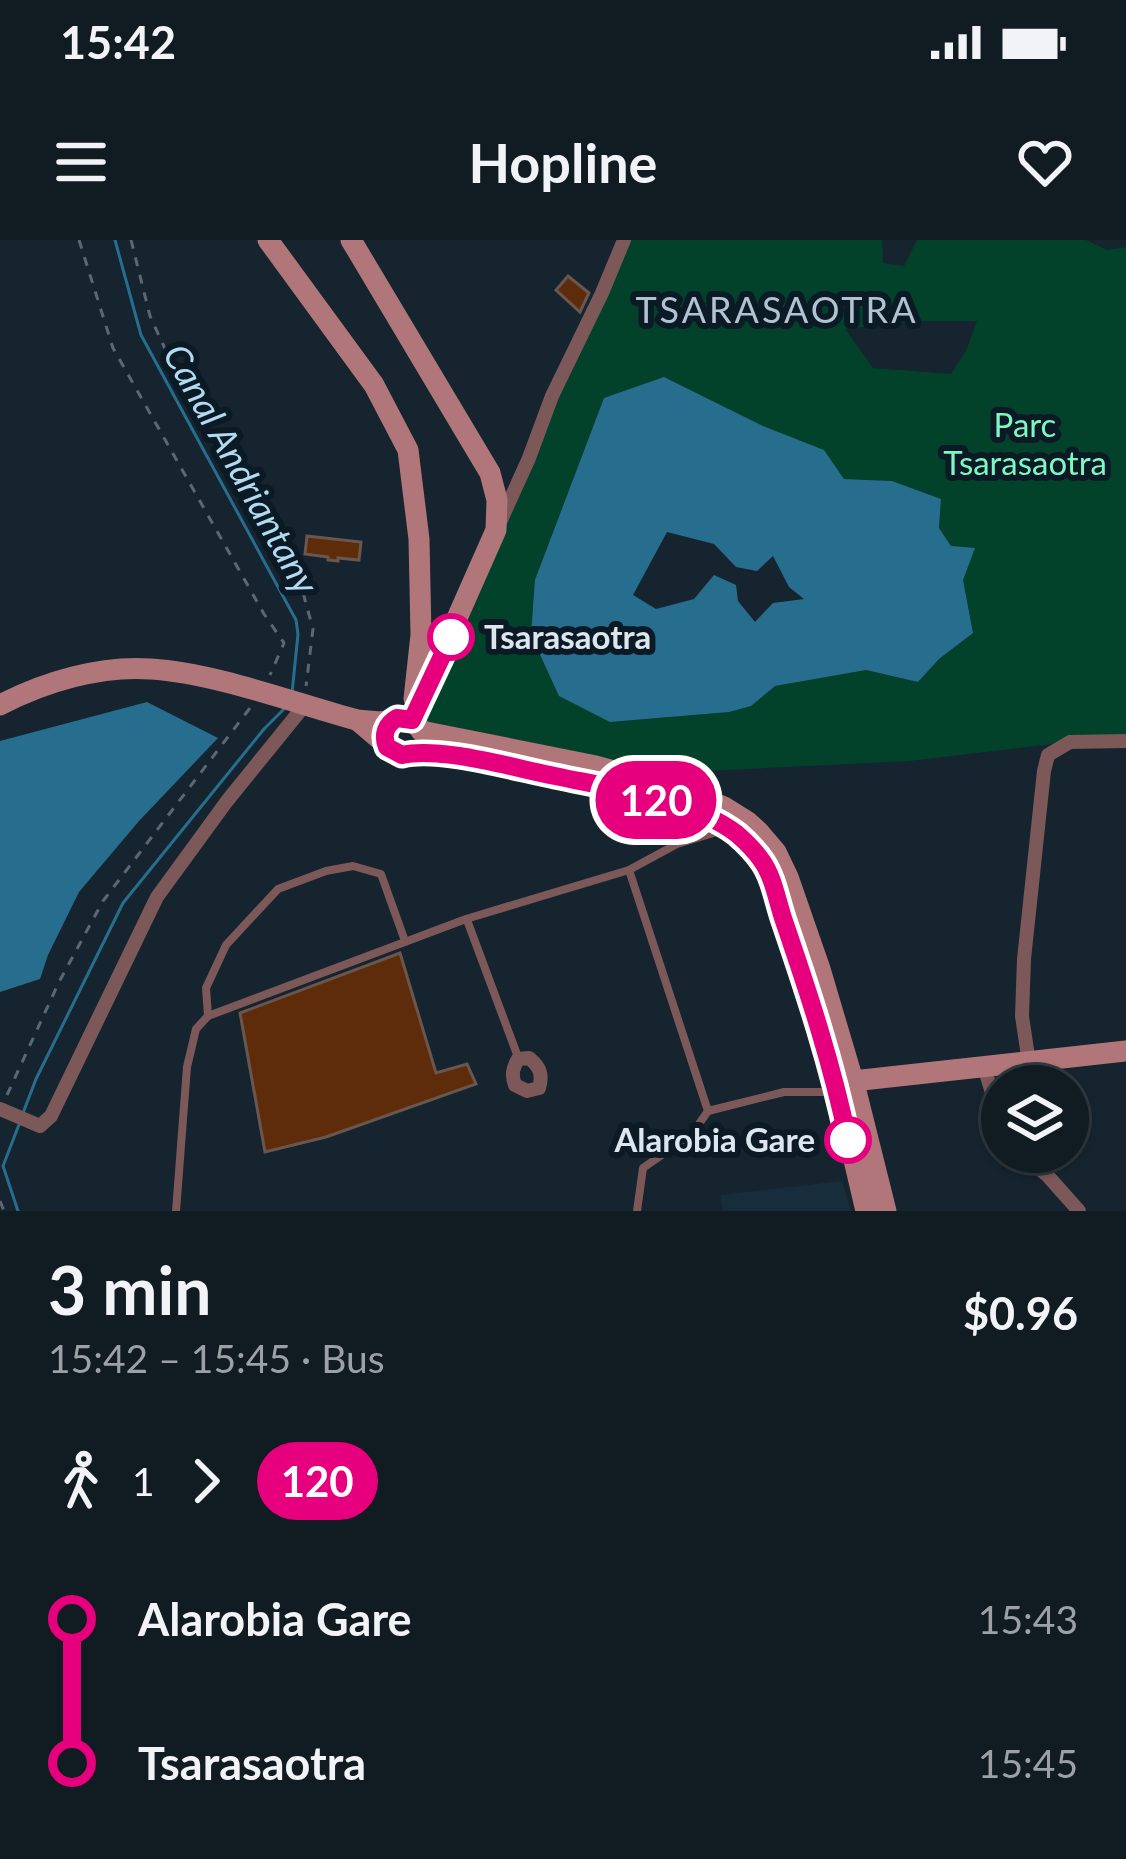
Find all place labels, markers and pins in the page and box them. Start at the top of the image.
marker: Tsarasaotra [429,615,473,659]
place label: Tsarasaotra [484,616,651,656]
marker: Alarobia Gare [826,1118,870,1162]
place label: Alarobia Gare [613,1119,815,1159]

